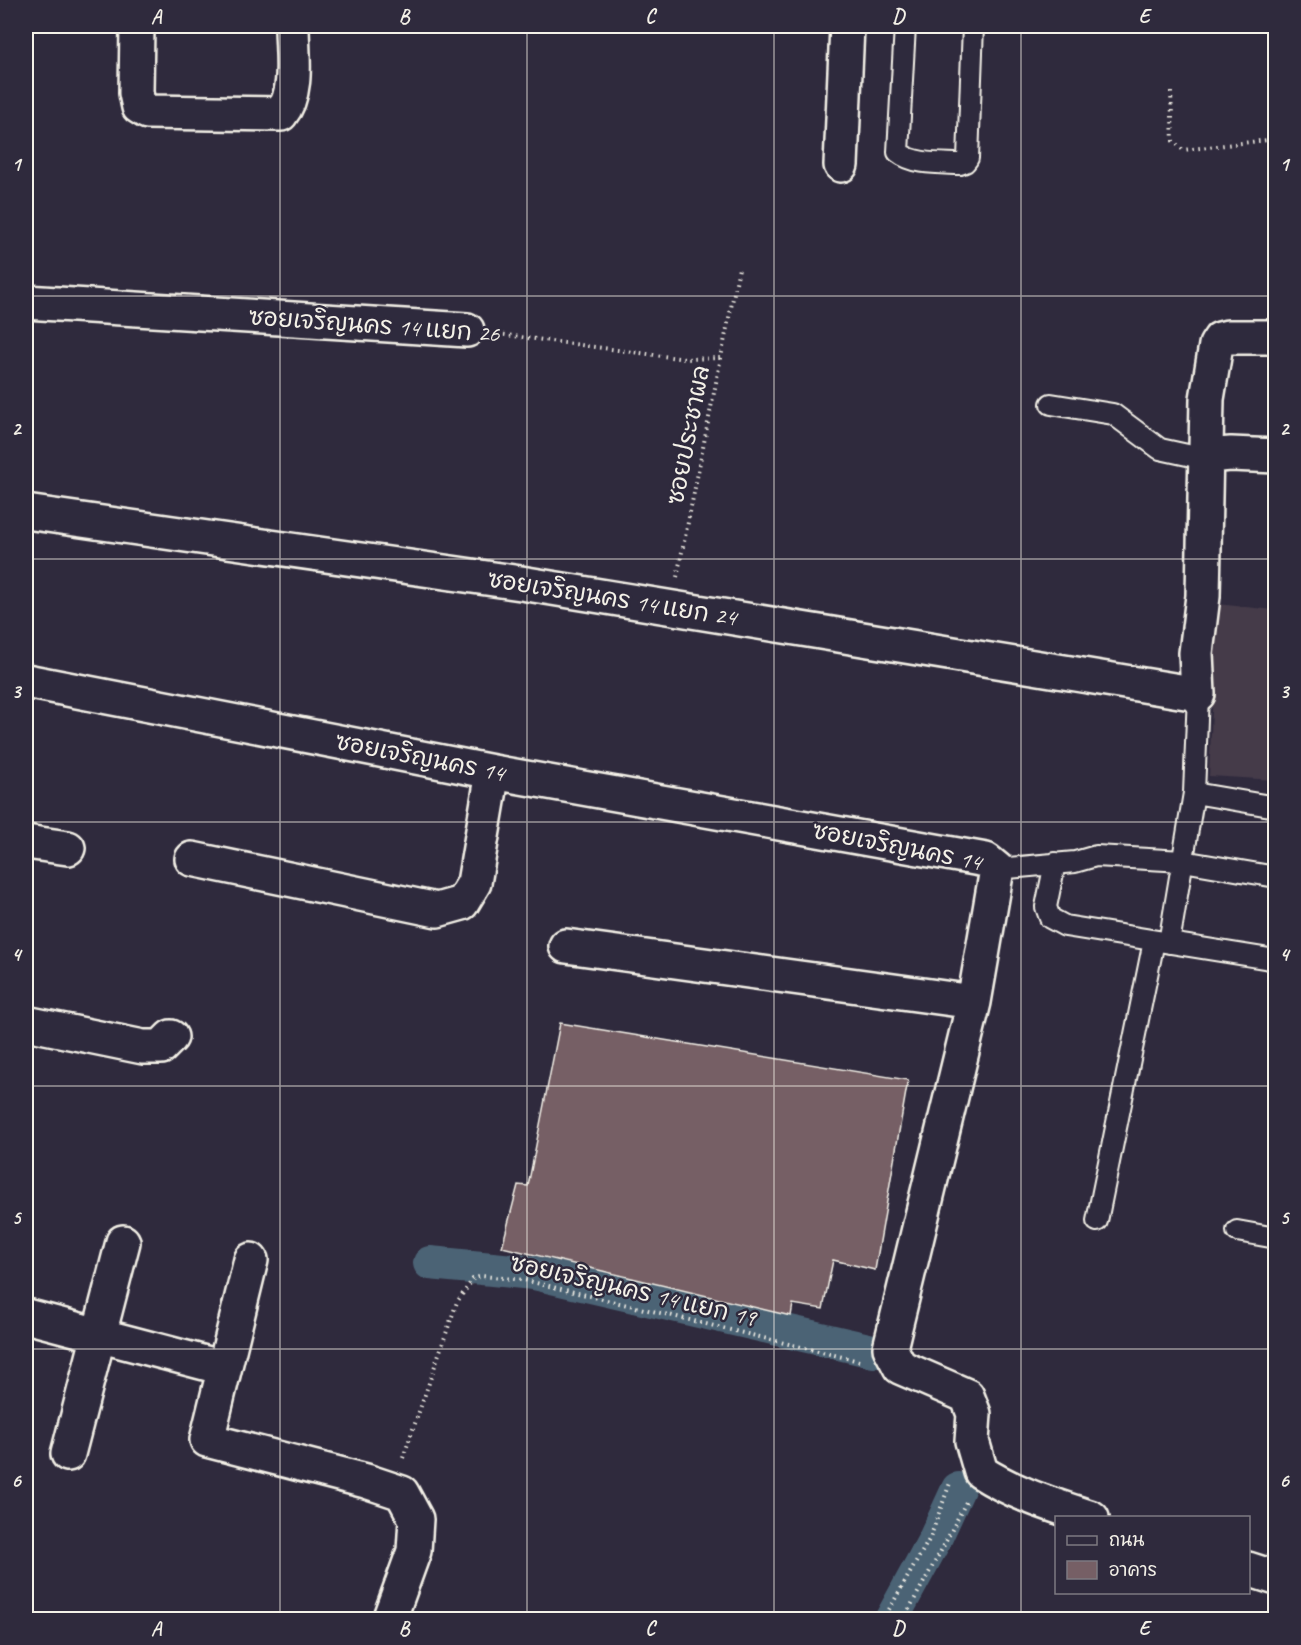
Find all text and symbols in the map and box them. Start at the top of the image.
text: A [151,4,163,29]
text: B [399,4,411,29]
text: C [645,4,657,29]
text: D [892,4,906,29]
text: E [1139,4,1153,29]
text: 1 [12,152,23,177]
text: 1 [1280,152,1291,177]
street label: ซอยเจริญนคร 14 แยก 26 [248,301,502,349]
street label: ซอยประชาผล [660,363,716,507]
text: 2 [12,416,23,441]
text: 2 [1280,416,1291,441]
street label: ซอยเจริญนคร 14 แยก 24 [486,564,741,633]
text: 3 [12,679,23,704]
text: 3 [1280,679,1291,704]
street label: ซอยเจริญนคร 14 [333,726,509,789]
street label: ซอยเจริญนคร 14 [810,815,986,878]
text: 4 [12,942,24,967]
text: 4 [1280,942,1292,967]
text: 5 [12,1205,23,1230]
text: 5 [1280,1205,1291,1230]
street label: ซอยเจริญนคร 14 แยก 19 [507,1247,761,1333]
text: 6 [11,1468,22,1493]
text: 6 [1279,1468,1290,1493]
legend [1055,1516,1250,1594]
text: ถนน [1109,1529,1144,1551]
text: อาคาร [1109,1559,1157,1581]
text: A [151,1616,163,1641]
text: B [399,1616,411,1641]
text: C [645,1616,657,1641]
text: D [892,1616,906,1641]
text: E [1139,1616,1153,1641]

